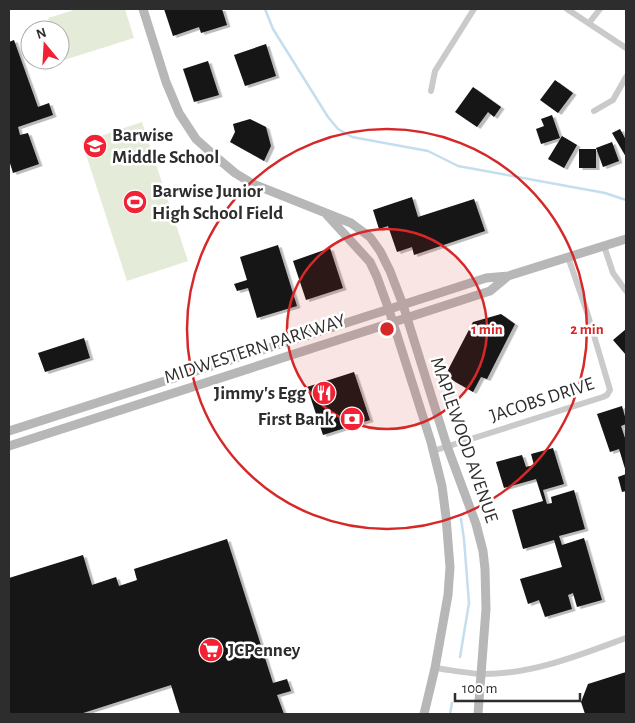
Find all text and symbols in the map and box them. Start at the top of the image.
north arrow [20,20,70,70]
text: N [34,25,48,42]
place label: Barwise Middle School [112,126,219,167]
school or university icon: Barwise Middle School [82,133,108,159]
place label: Barwise Junior High School Field [152,182,283,223]
sports icon: Barwise Junior High School Field [122,189,148,215]
street label: MIDWESTERN PARKWAY [162,311,348,387]
centre of rings [378,320,396,338]
text: 1 min [471,322,503,337]
text: 2 min [570,322,604,337]
street label: MAPLEWOOD AVENUE [427,355,501,525]
street label: JACOBS DRIVE [488,374,596,426]
restaurant icon: Jimmy's Egg [311,380,337,406]
place label: Jimmy's Egg [214,384,306,403]
bank icon: First Bank [339,406,365,432]
place label: First Bank [258,410,335,429]
supermarket icon: JCPenney [198,637,224,663]
place label: JCPenney [228,641,301,660]
scale bar [455,670,580,702]
text: 100 m [462,681,497,696]

